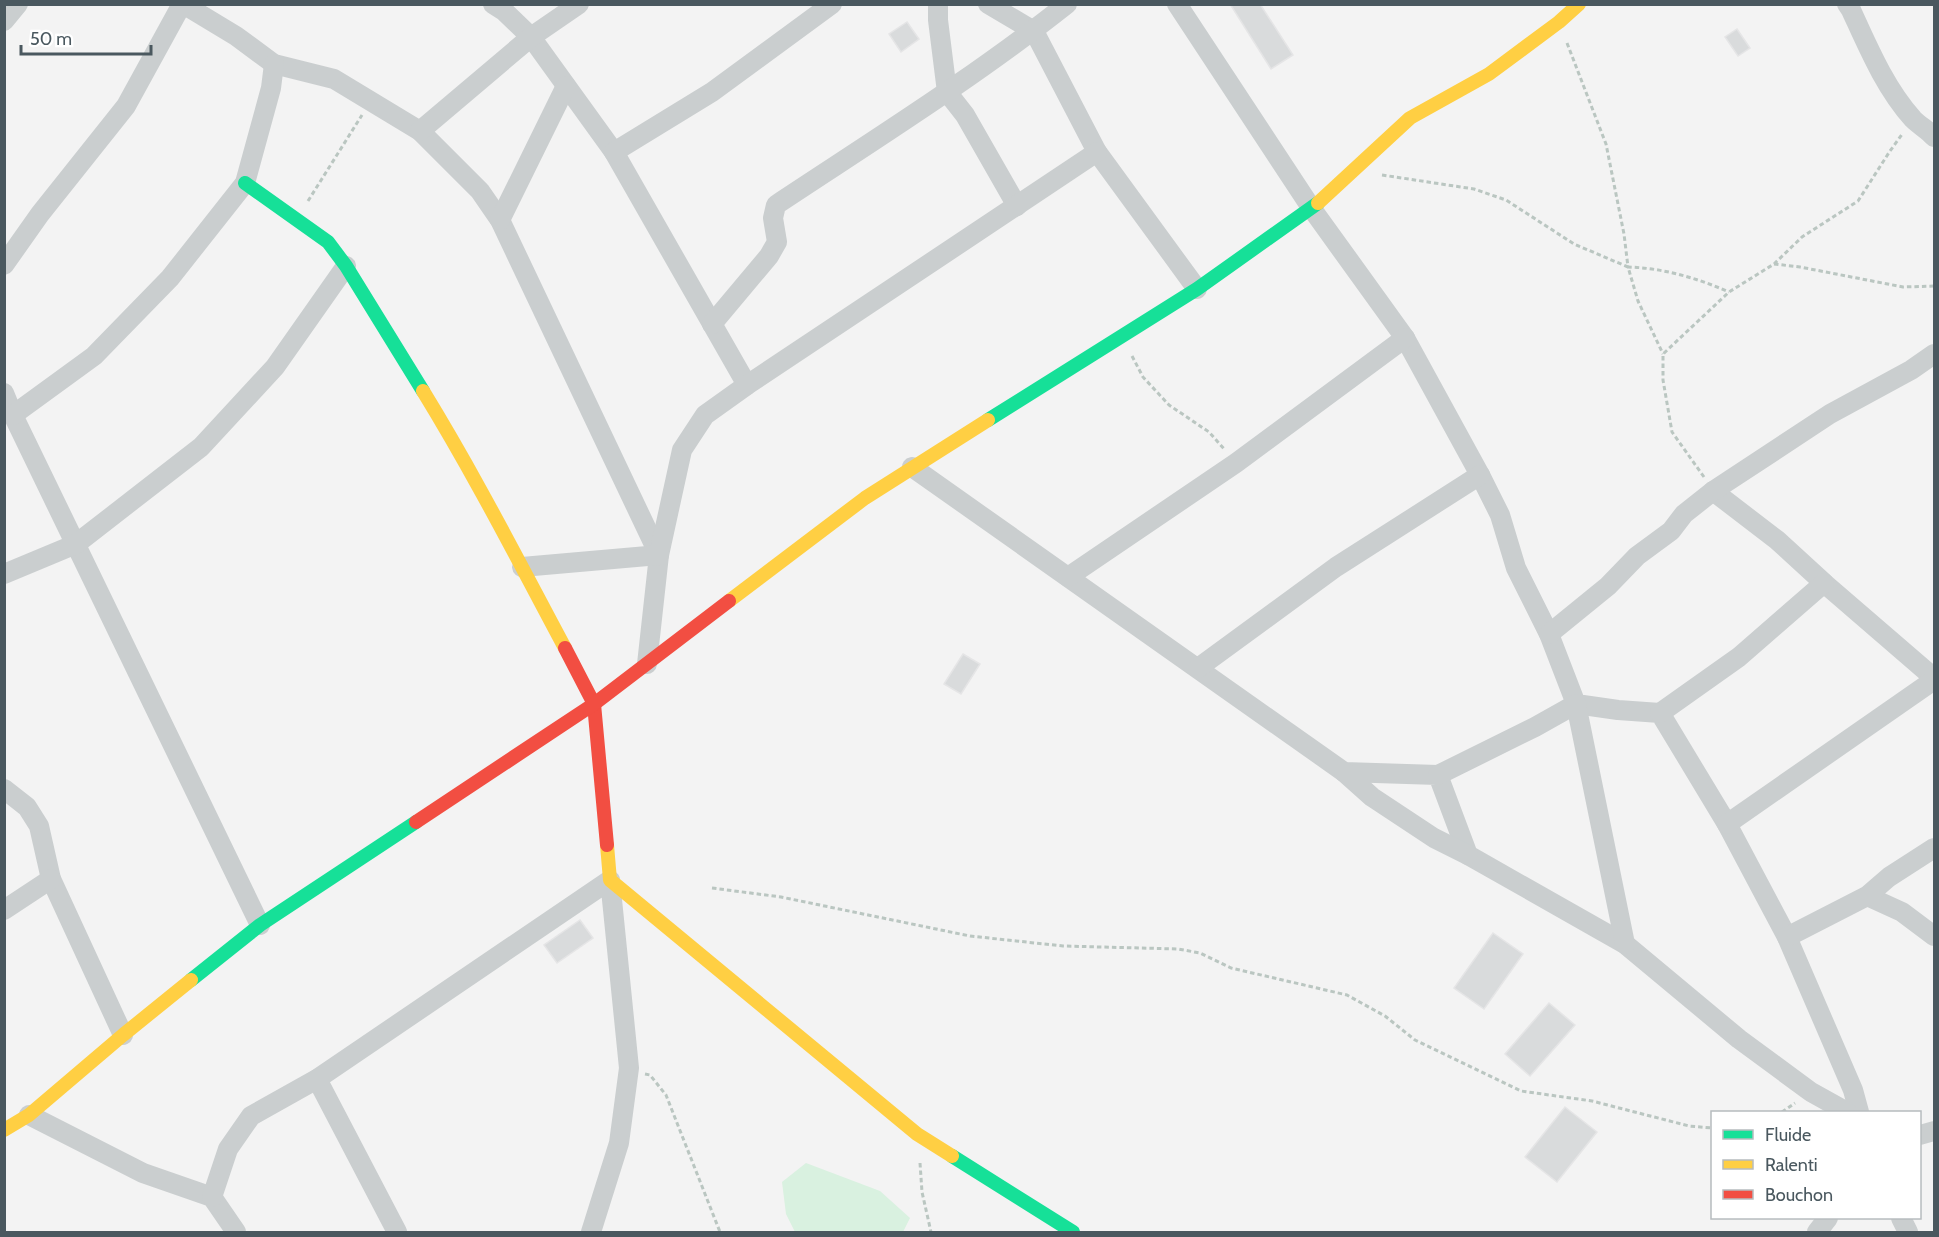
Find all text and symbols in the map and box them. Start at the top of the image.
scale bar [21,18,152,56]
text: 50 m [30,28,72,50]
legend [1711,1111,1921,1219]
text: Fluide [1765,1124,1811,1146]
text: Ralenti [1765,1154,1818,1176]
text: Bouchon [1765,1184,1833,1206]

